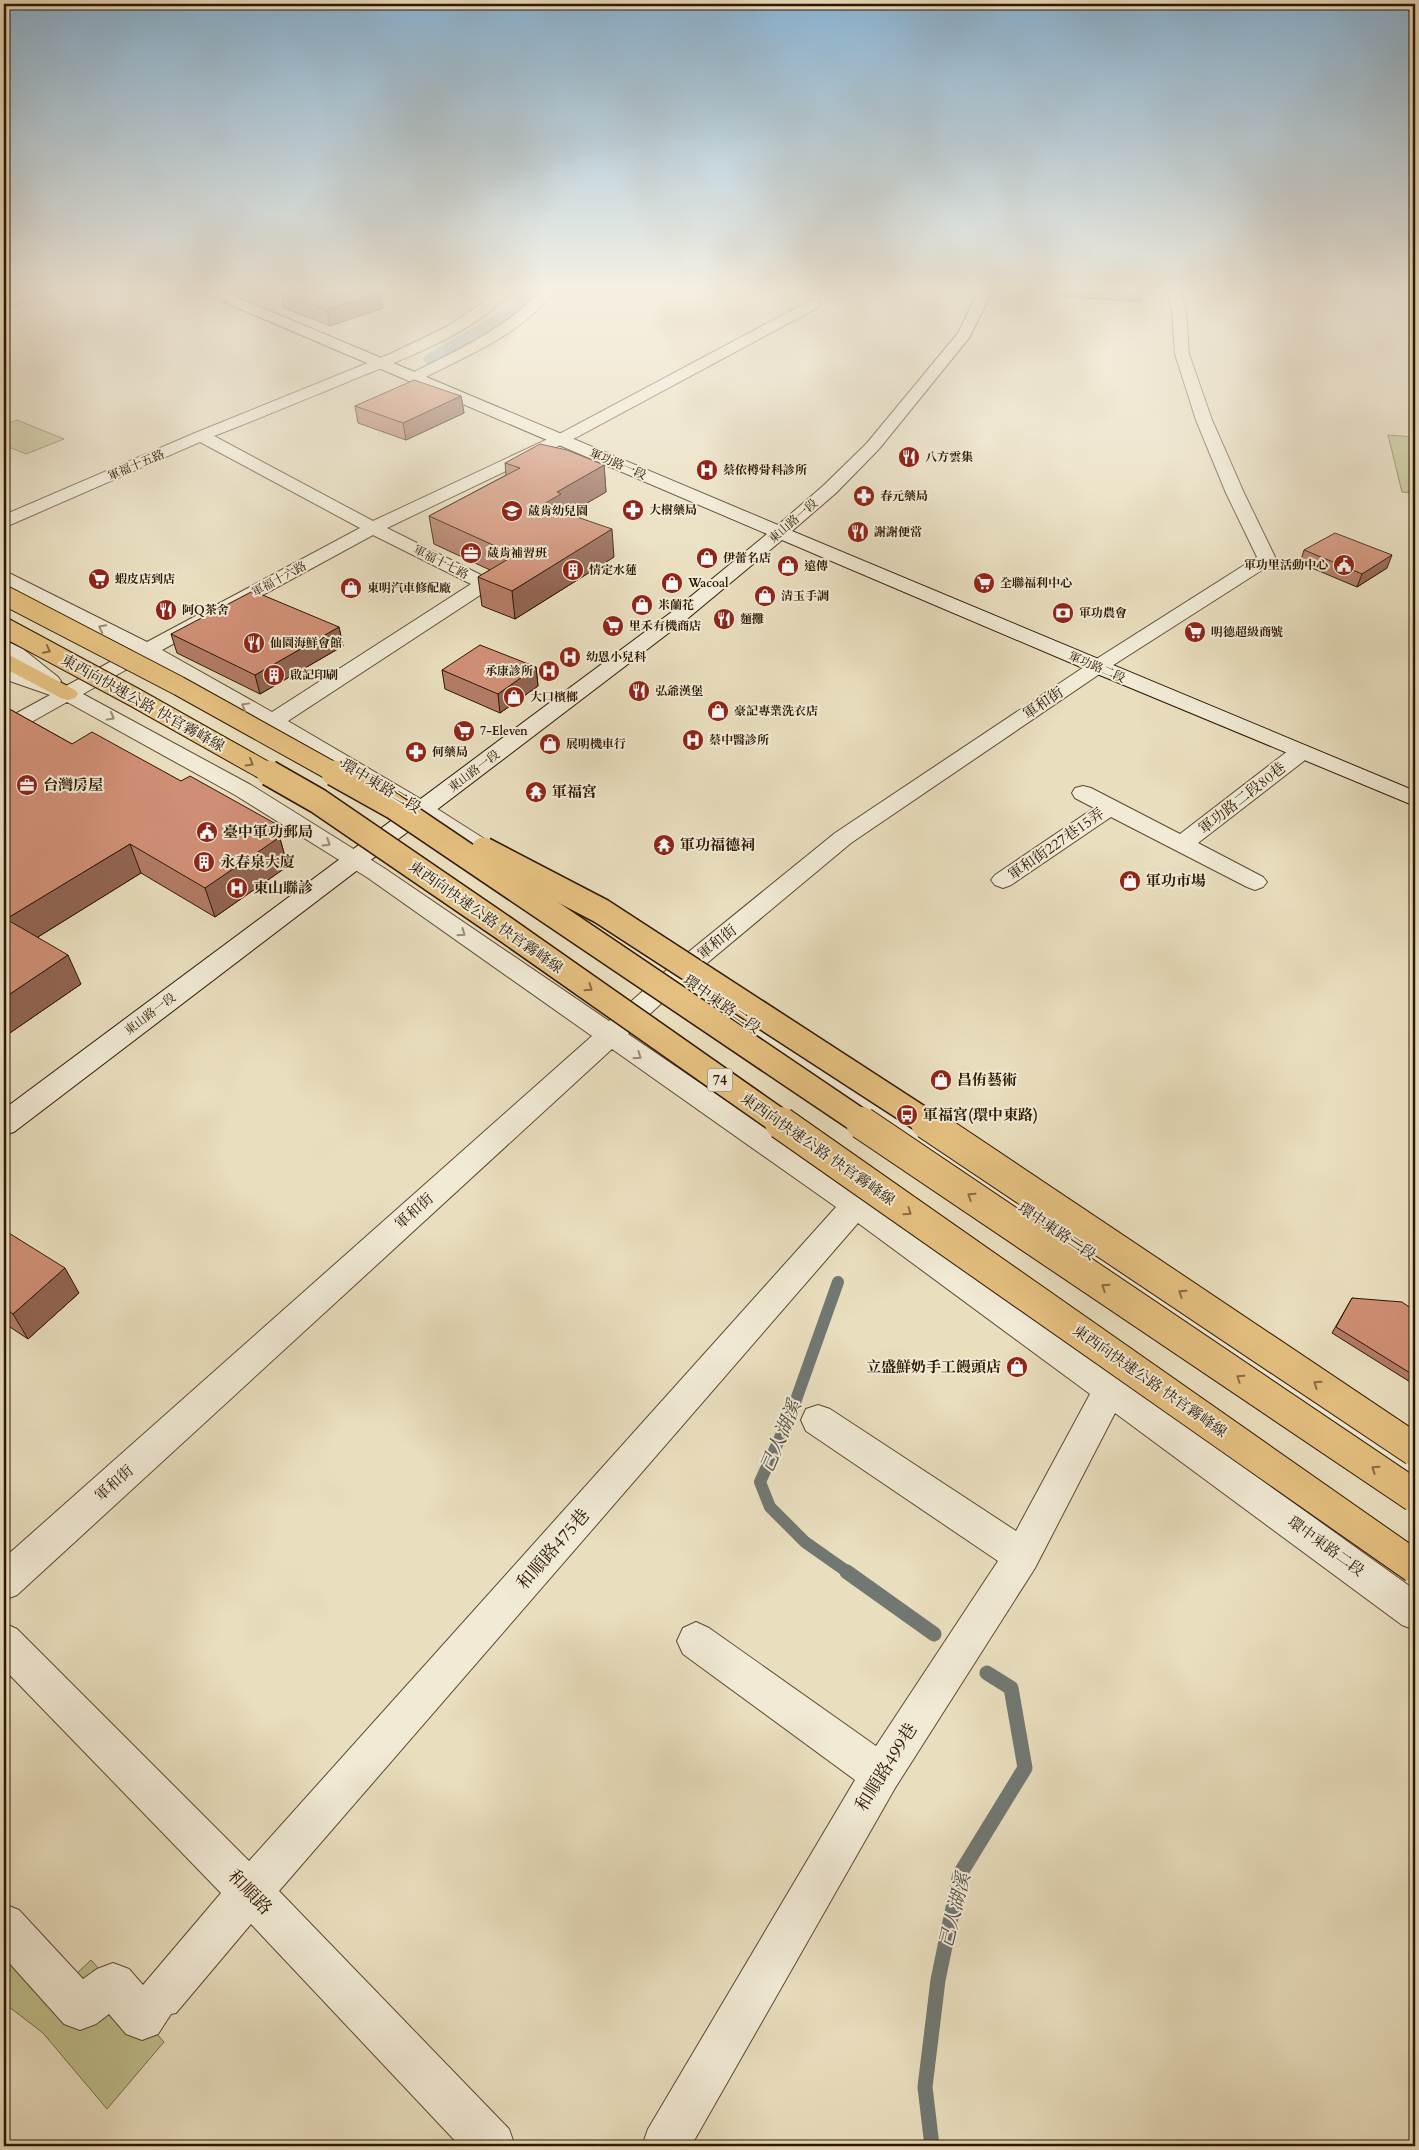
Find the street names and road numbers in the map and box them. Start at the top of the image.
street label: 軍功路一段 [587,445,649,483]
street label: 軍福十五路 [105,446,167,484]
street label: 東山路一段 [765,495,821,547]
street label: 軍福十七路 [411,541,471,583]
street label: 軍福十六路 [249,558,309,600]
street label: 軍功路二段 [1066,648,1128,686]
street label: 東西向快速公路 快官霧峰線 [58,650,228,756]
street label: 軍和街 [1019,682,1067,724]
street label: 東山路一段 [445,747,503,795]
street label: 環中東路二段 [337,754,425,818]
street label: 軍功路二段80巷 [1194,758,1290,838]
street label: 軍和街227巷15弄 [1004,803,1108,885]
street label: 東西向快速公路 快官霧峰線 [405,856,567,978]
street label: 軍和街 [693,920,741,964]
street label: 環中東路二段 [679,970,765,1038]
street label: 東山路一段 [121,990,179,1038]
road number: 74 [708,1068,732,1092]
street label: 東西向快速公路 快官霧峰線 [737,1088,899,1210]
street label: 軍和街 [391,1189,437,1233]
street label: 環中東路二段 [1014,1198,1100,1264]
street label: 東西向快速公路 快官霧峰線 [1069,1320,1231,1442]
street label: 軍和街 [91,1461,137,1505]
street label: 和順路475巷 [511,1504,596,1595]
street label: 環中東路二段 [1284,1511,1368,1581]
street label: 和順路499巷 [849,1718,923,1816]
street label: 和順路 [222,1864,277,1920]

